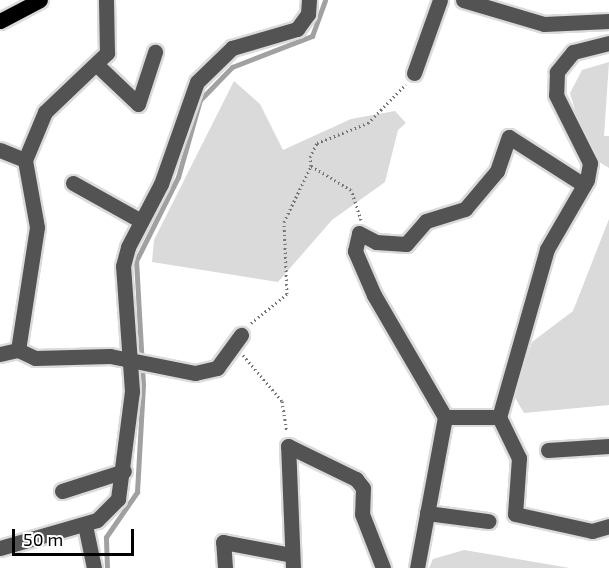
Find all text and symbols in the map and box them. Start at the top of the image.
scale bar [15,517,136,555]
text: 50 m [23,528,63,550]

